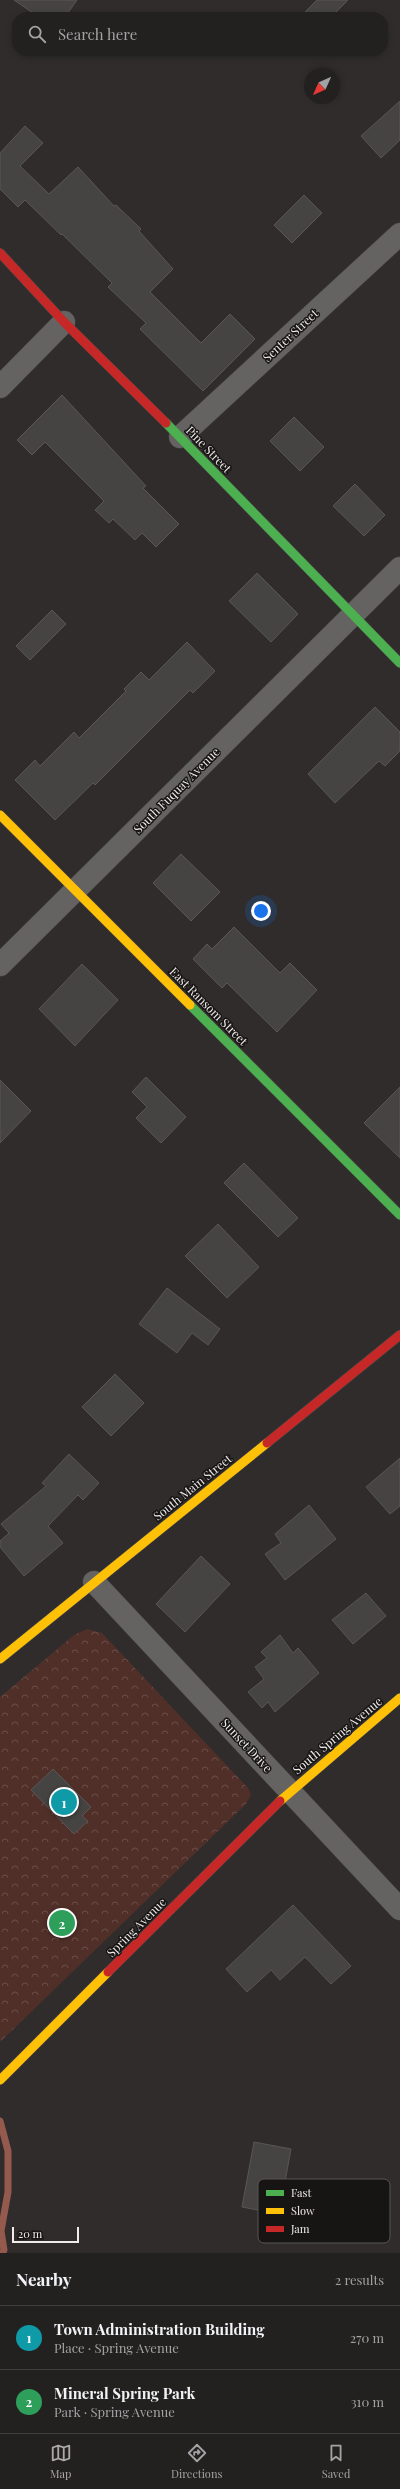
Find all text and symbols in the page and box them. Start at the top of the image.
search box [12,12,388,56]
icon: search [26,23,48,45]
text: Search here [58,24,137,44]
north arrow [304,68,340,104]
street label: Senter Street [259,305,322,365]
street label: Pine Street [183,422,236,476]
street label: South Fuquay Avenue [129,743,223,837]
your location [251,901,271,921]
street label: East Ransom Street [166,963,252,1049]
street label: South Main Street [149,1450,235,1524]
street label: South Spring Avenue [289,1693,385,1777]
street label: Sunset Drive [218,1715,276,1775]
pin: 1 [51,1787,77,1817]
street label: Spring Avenue [103,1894,169,1960]
pin: 2 [49,1908,75,1938]
legend [258,2179,390,2243]
text: Fast [291,2185,311,2200]
text: Slow [291,2203,315,2218]
text: Jam [290,2221,310,2236]
scale bar [12,2225,79,2244]
text: 20 m [18,2226,42,2241]
text: Nearby [16,2268,71,2290]
text: 2 results [335,2271,384,2288]
text: Town Administration Building [54,2319,265,2339]
text: 1 [27,2329,31,2346]
text: 270 m [350,2329,384,2346]
text: Place · Spring Avenue [54,2339,179,2356]
text: Mineral Spring Park [54,2383,195,2403]
text: 2 [26,2393,32,2410]
text: 310 m [351,2393,384,2410]
text: Park · Spring Avenue [54,2403,175,2420]
tab: Map [50,2442,72,2481]
tab: Directions [171,2442,222,2481]
tab: Saved [322,2442,350,2481]

